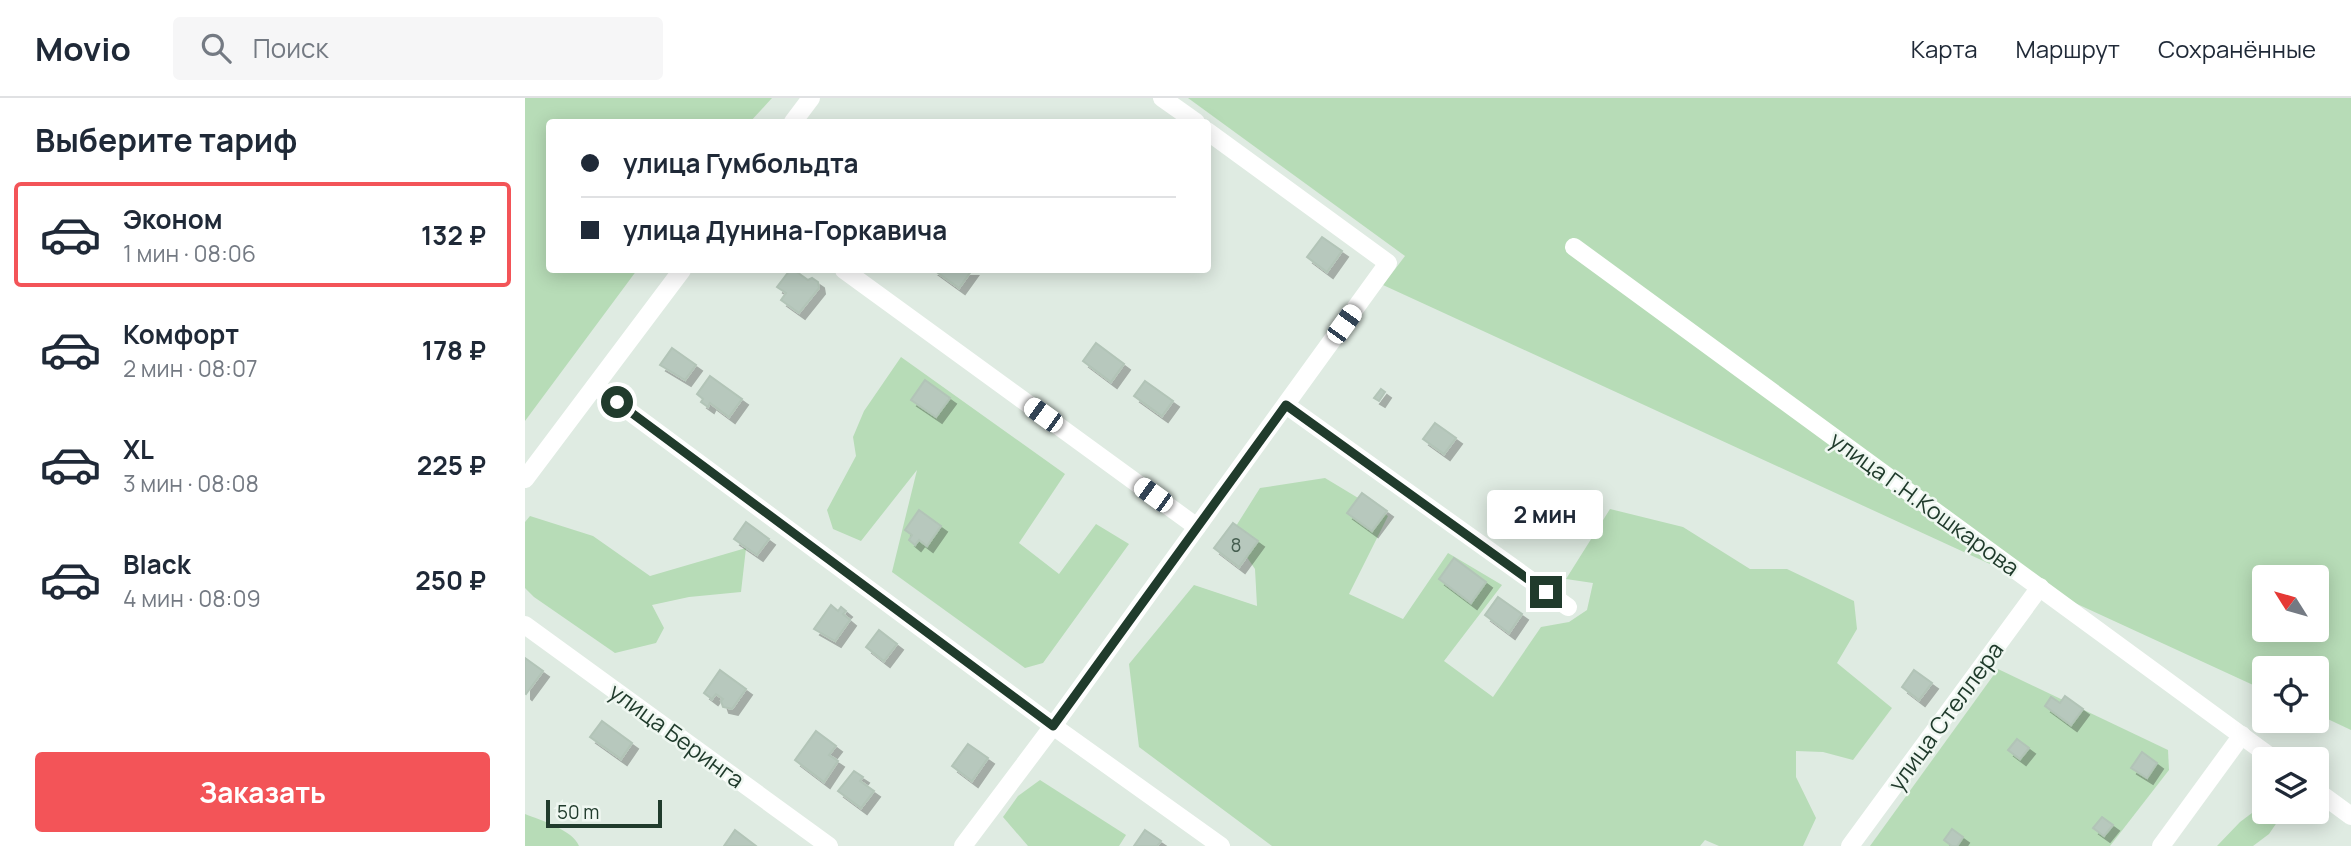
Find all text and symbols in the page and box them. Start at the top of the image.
search box [173,17,663,80]
text: Movio [35,26,131,71]
icon: search [197,29,235,67]
text: Поиск [253,30,328,66]
text: Карта [1911,32,1978,65]
text: Маршрут [2016,32,2120,65]
text: Сохранённые [2158,32,2316,65]
text: Выберите тариф [35,118,297,162]
text: улица Гумбольдта [623,145,859,181]
text: Эконом [123,201,223,237]
icon: car [39,203,102,266]
text: улица Дунина-Горкавича [623,212,947,248]
text: 132 ₽ [421,217,486,253]
text: 1 мин · 08:06 [123,237,256,269]
car [1324,301,1365,347]
text: Комфорт [123,316,239,352]
icon: car [39,318,102,381]
text: 178 ₽ [422,332,486,368]
text: 2 мин · 08:07 [123,352,258,384]
route start [601,386,633,418]
car [1020,394,1067,436]
street label: улица Г.Н.Кошкарова [1824,423,2026,583]
text: XL [123,431,154,467]
icon: car [39,433,102,496]
text: 225 ₽ [417,447,486,483]
text: 3 мин · 08:08 [123,467,259,499]
car [1130,474,1177,516]
callout: 2 мин [1488,490,1604,540]
text: 2 мин [1513,498,1577,530]
house number: 8 [1230,532,1242,558]
text: Black [123,546,191,582]
icon: car [39,548,102,611]
text: 250 ₽ [415,562,486,598]
north arrow [2252,565,2329,642]
map controls [2252,565,2329,824]
route end [1530,576,1562,608]
text: 4 мин · 08:09 [123,582,261,614]
street label: улица Стеллера [1880,635,2010,797]
button: locate [2252,656,2329,733]
street label: улица Беринга [603,675,751,795]
button: layers [2252,747,2329,824]
button: Заказать [35,752,490,832]
scale bar [546,797,661,829]
text: 50 m [557,799,599,825]

